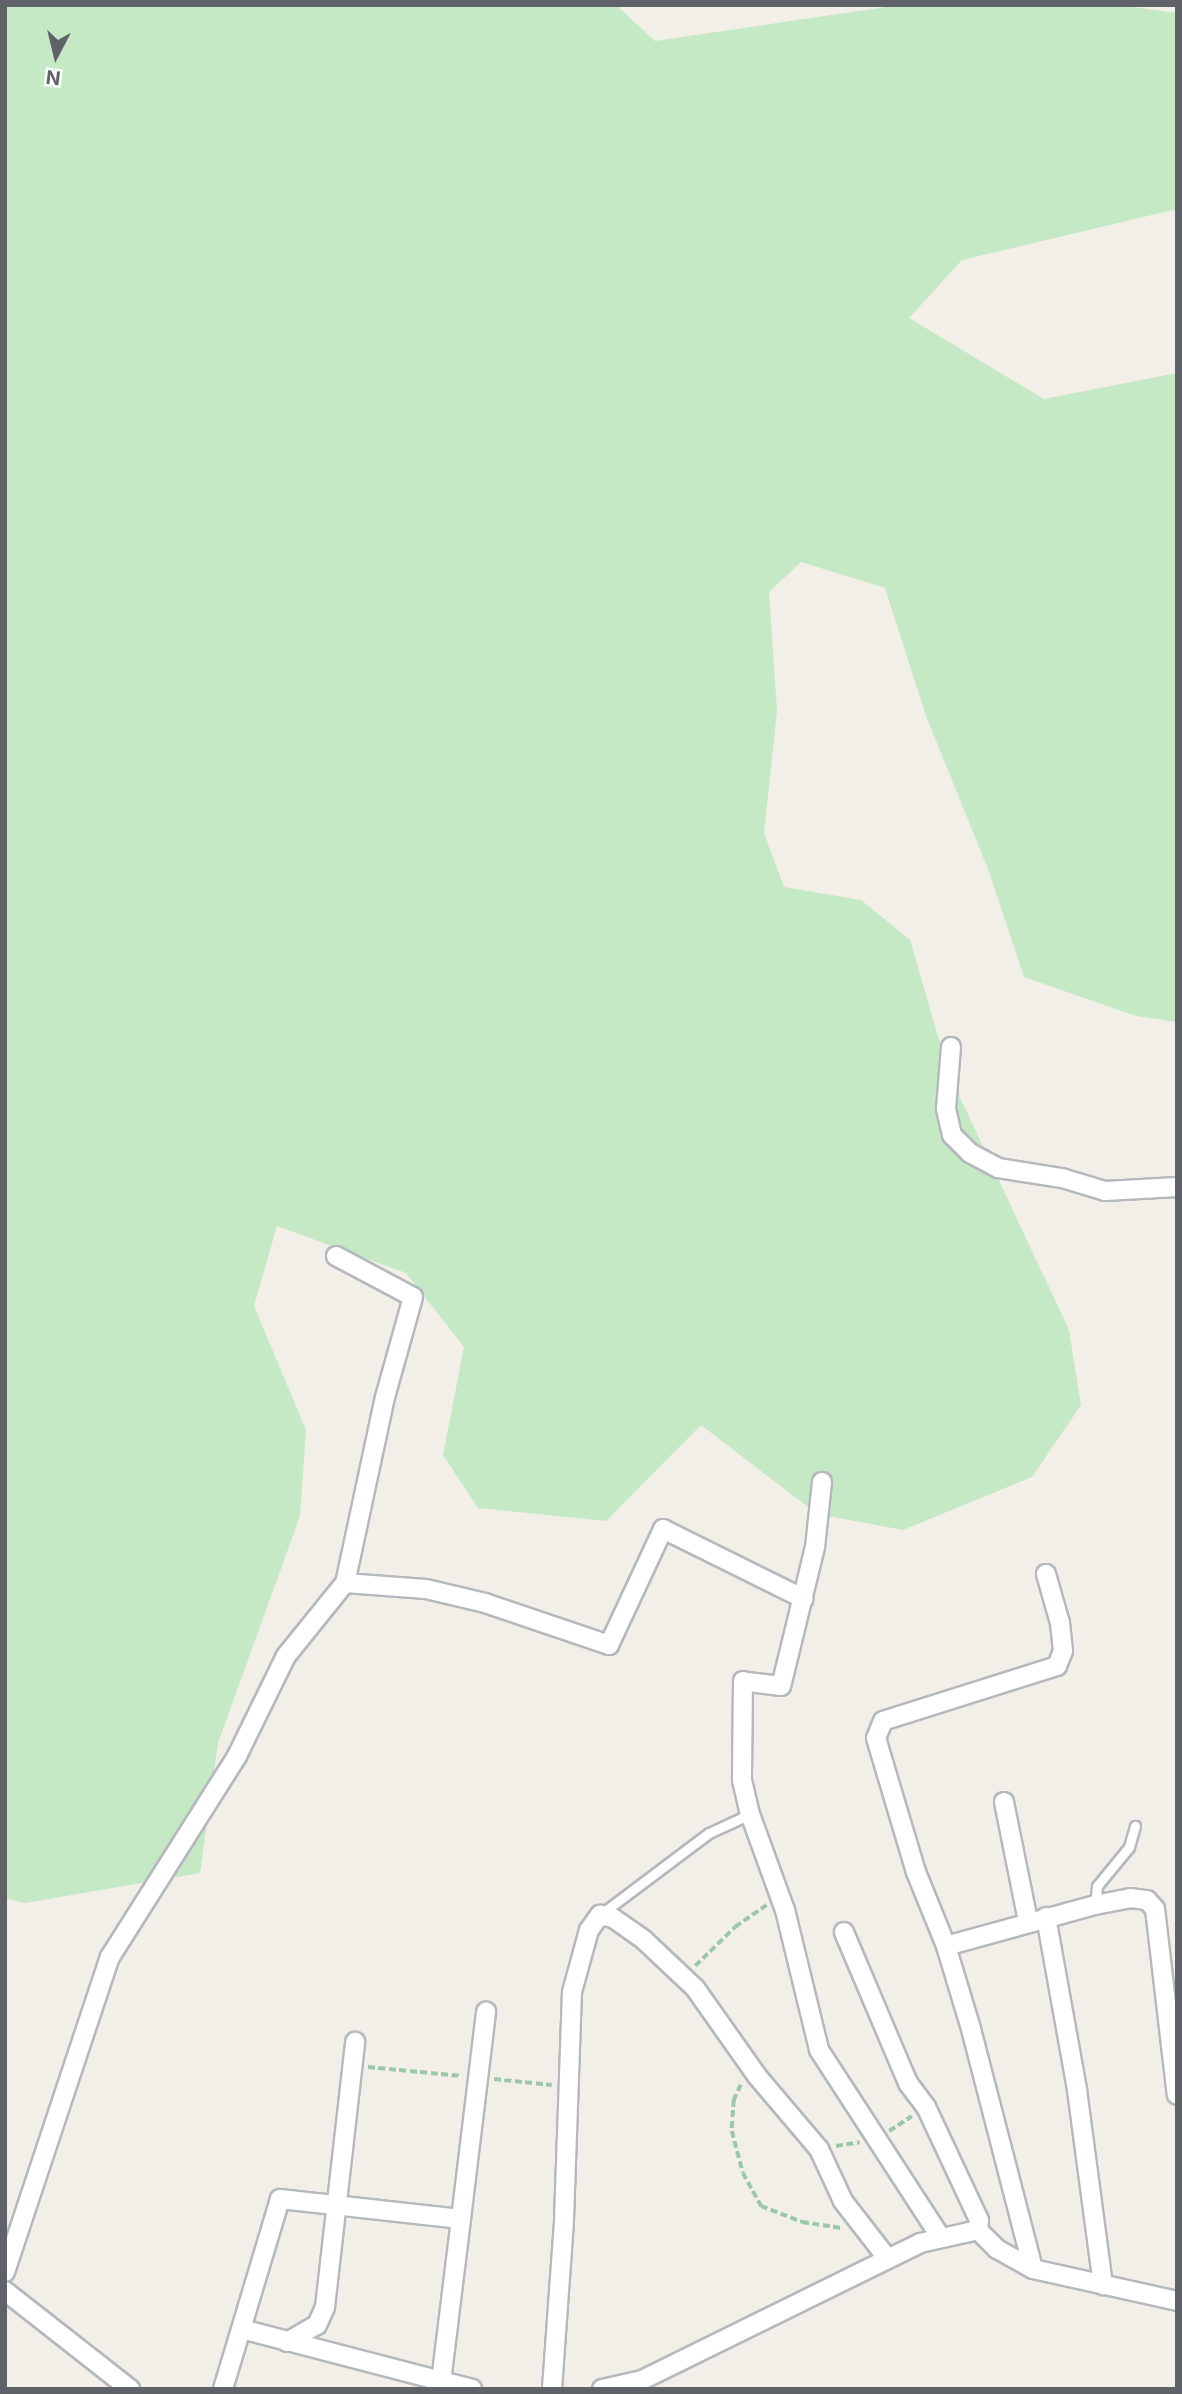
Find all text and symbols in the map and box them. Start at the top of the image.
north arrow [21,21,91,91]
text: N [45,65,62,90]

